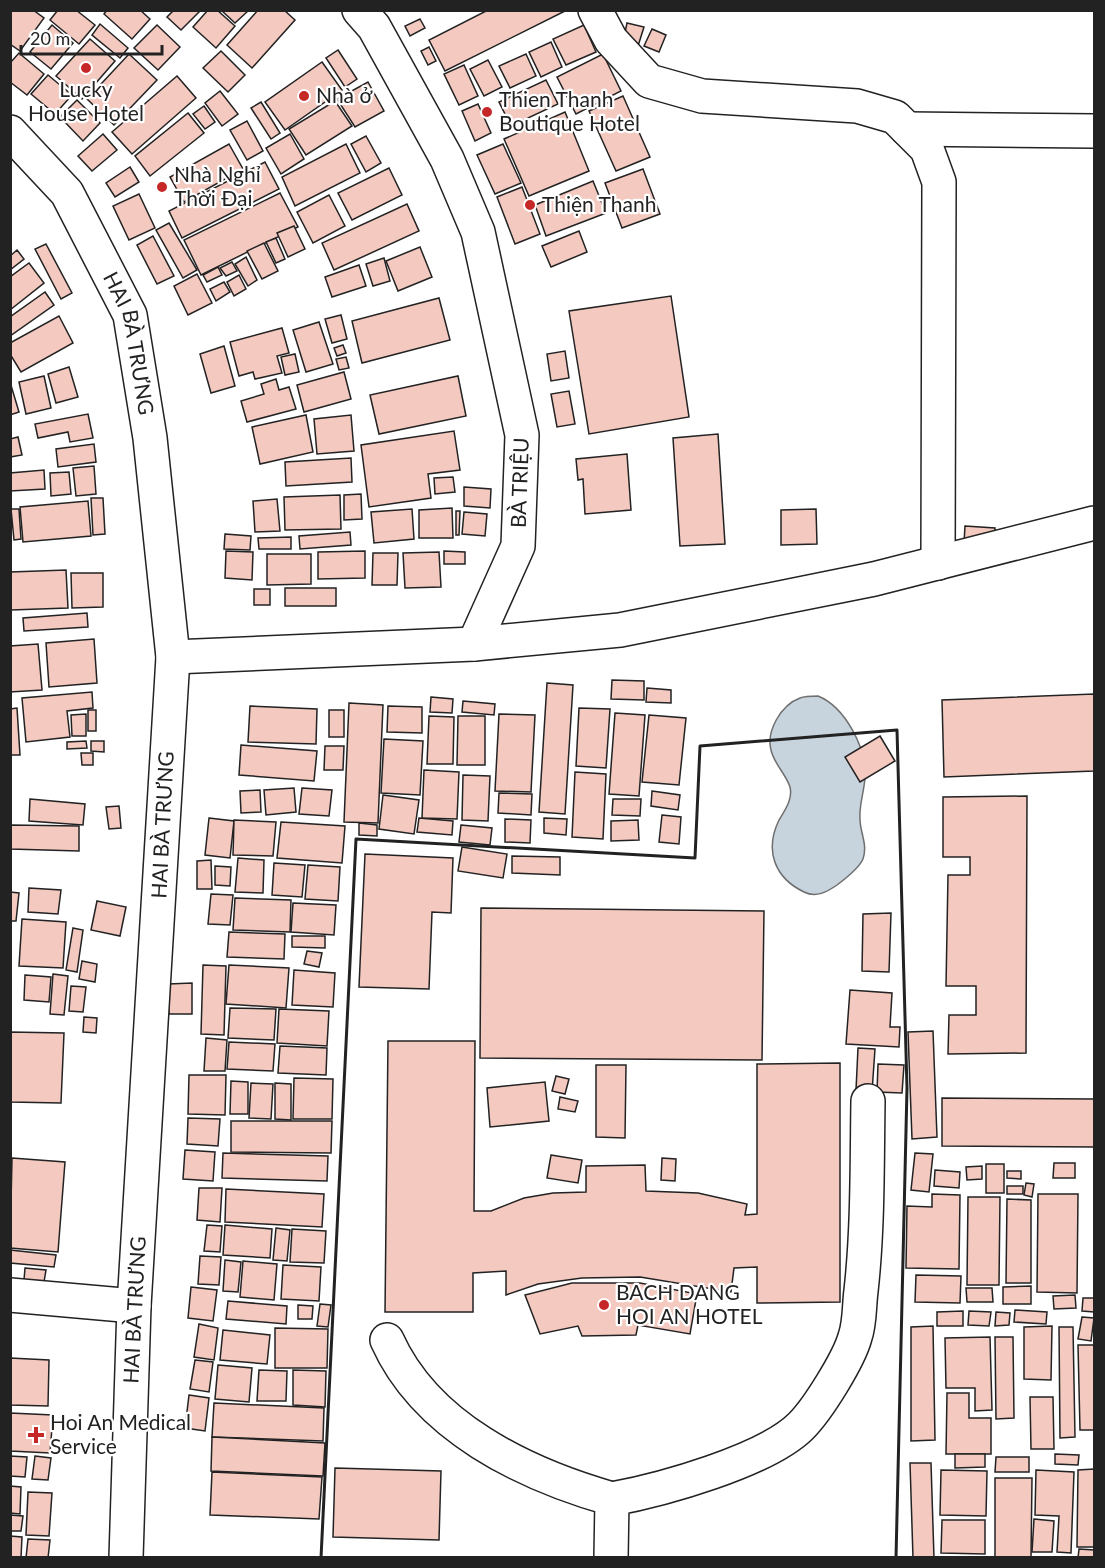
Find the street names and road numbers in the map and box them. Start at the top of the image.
street label: HAI BÀ TRƯNG [99,267,160,417]
street label: BÀ TRIỆU [505,437,533,528]
street label: HAI BÀ TRƯNG [145,751,178,899]
street label: HAI BÀ TRƯNG [117,1236,150,1384]

